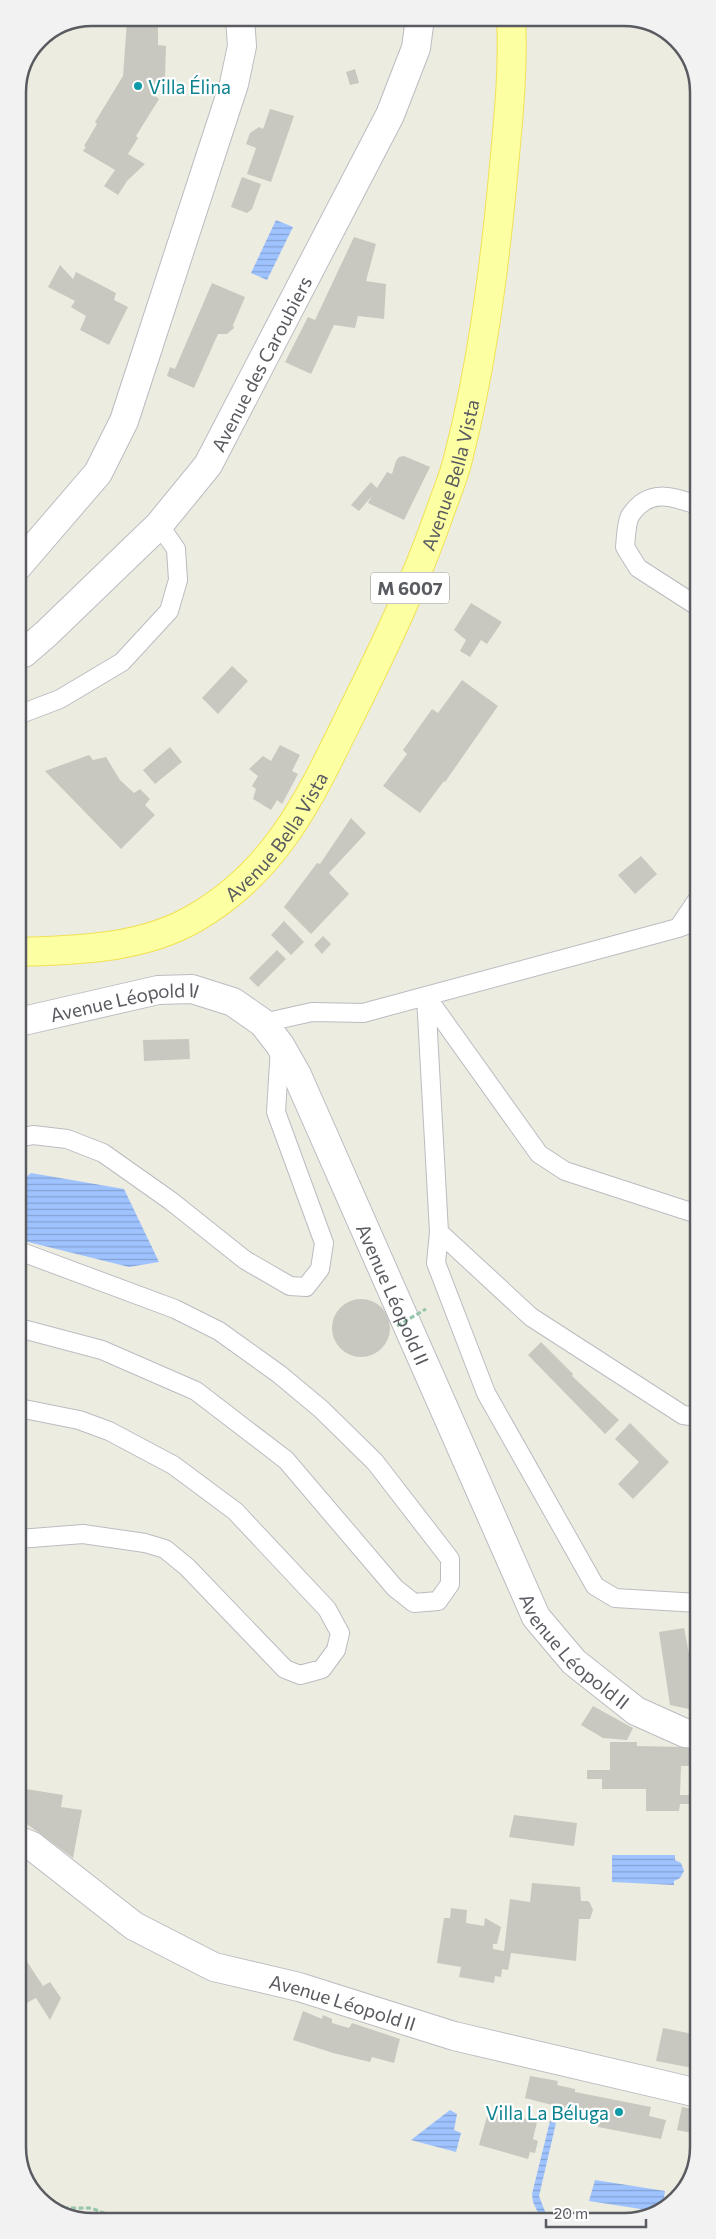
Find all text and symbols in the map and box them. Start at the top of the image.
place label: Villa Élina [148,75,231,98]
marker: Villa Élina [132,80,144,92]
street label: Avenue des Caroubiers [206,272,316,455]
street label: Avenue Bella Vista [416,397,483,553]
road number: M 6007 [371,572,449,604]
street label: Avenue Bella Vista [220,768,332,905]
street label: Avenue Léopold II [48,977,202,1026]
street label: Avenue Léopold II [352,1220,435,1368]
street label: Avenue Léopold II [515,1590,635,1713]
street label: Avenue Léopold II [267,1969,419,2035]
place label: Villa La Béluga [486,2101,609,2124]
marker: Villa La Béluga [613,2106,625,2118]
scale bar [546,2196,646,2228]
text: 20 m [554,2204,588,2222]

